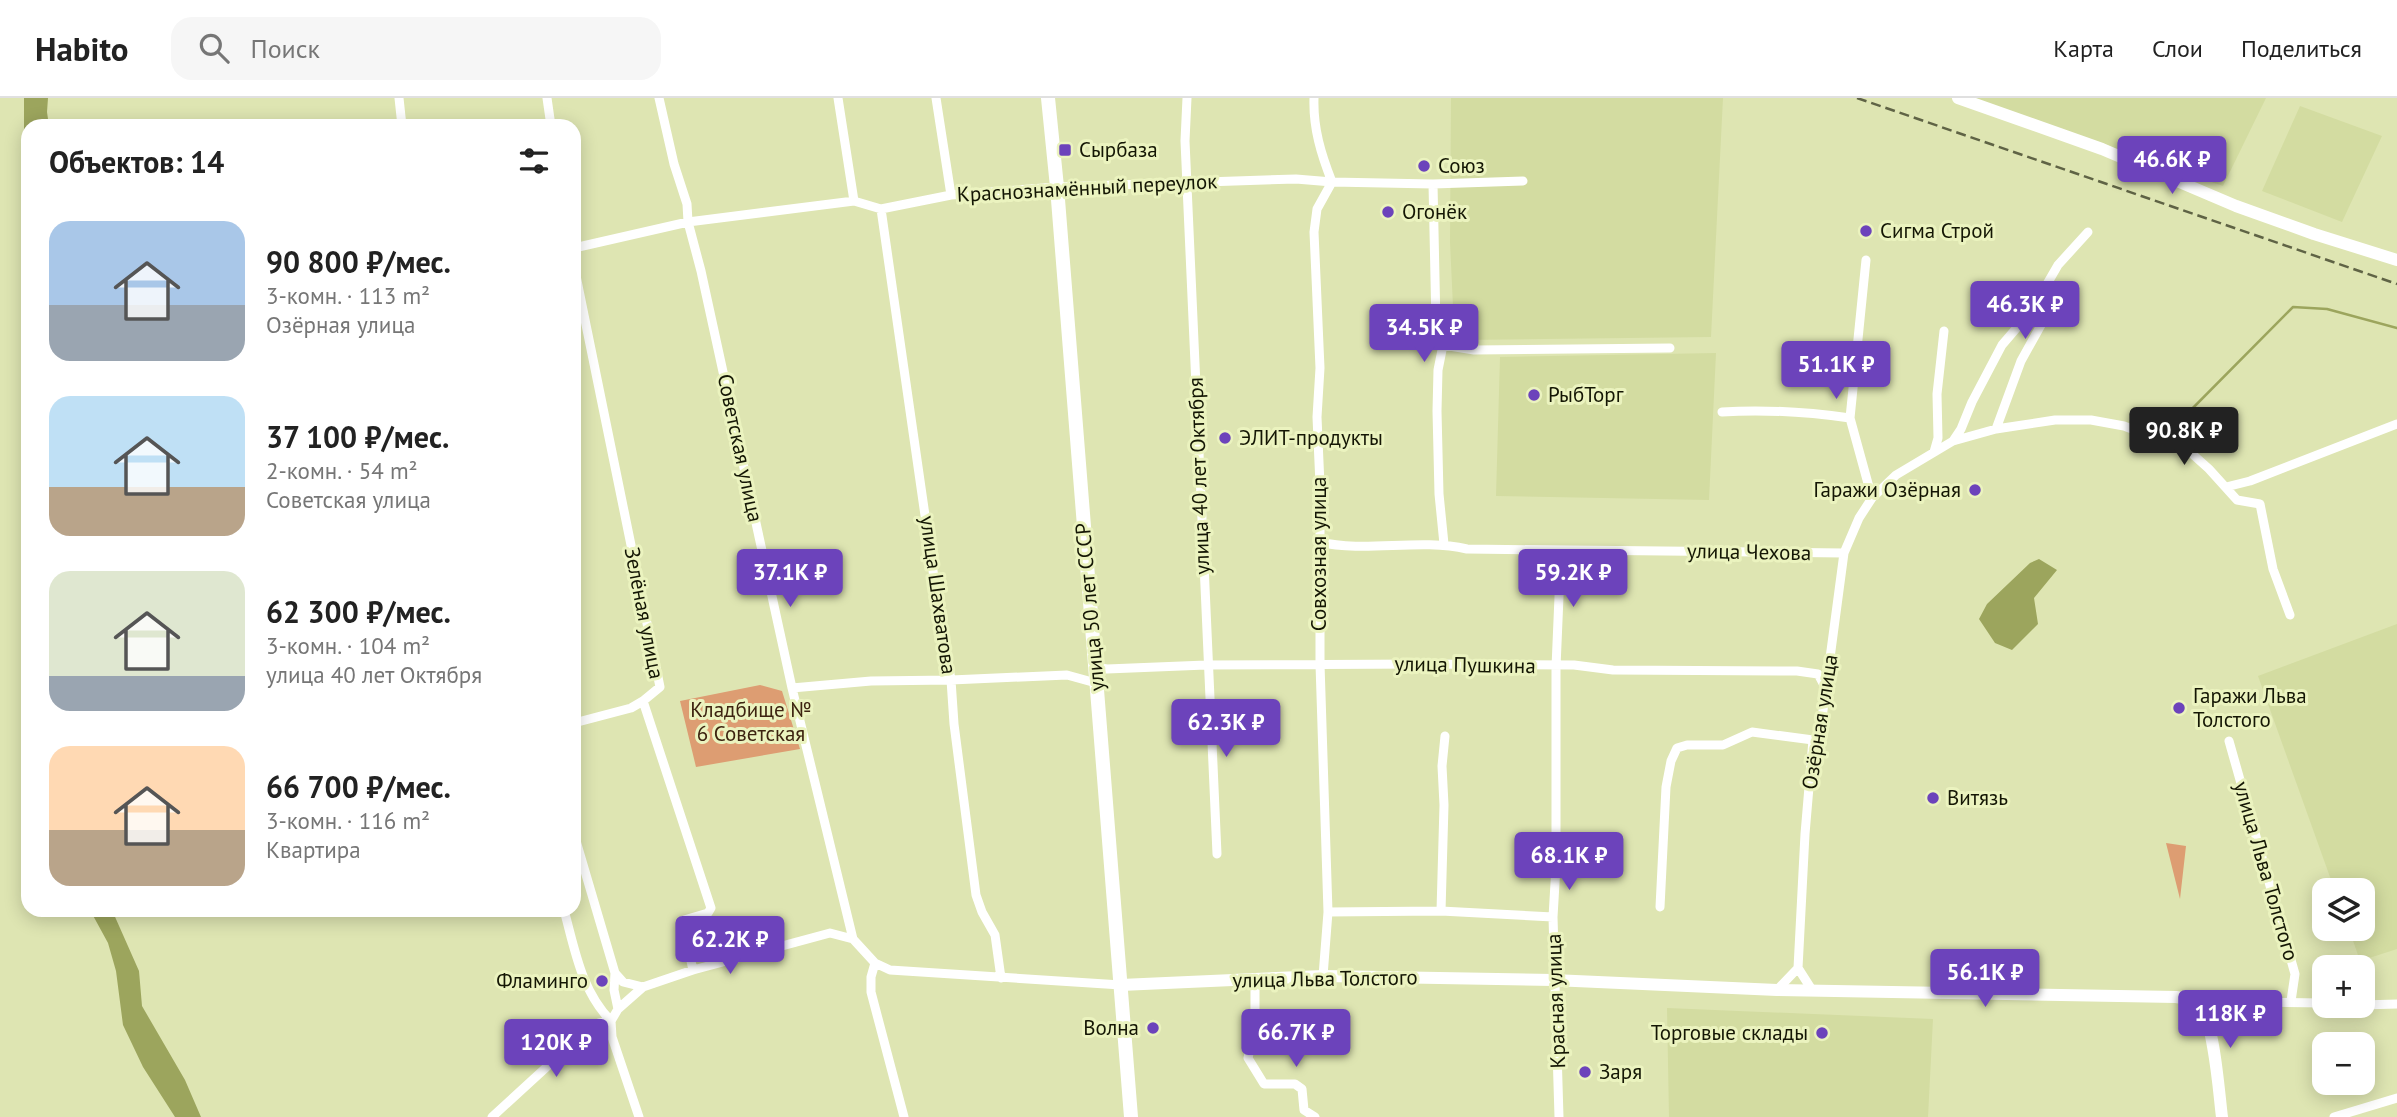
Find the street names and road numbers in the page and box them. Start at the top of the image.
street label: Краснознамённый переулок [956,167,1218,208]
street label: Советская улица [712,371,769,524]
street label: улица 40 лет Октября [1182,377,1215,575]
street label: Совхозная улица [1305,477,1332,631]
street label: улица Шахватова [914,514,963,676]
street label: улица 50 лет СССР [1069,522,1110,692]
street label: улица Чехова [1687,537,1811,566]
street label: Зелёная улица [618,545,670,681]
street label: улица Пушкина [1394,650,1536,679]
street label: Озёрная улица [1796,652,1844,791]
street label: улица Льва Толстого [2228,778,2305,964]
street label: Красная улица [1540,933,1571,1069]
street label: улица Льва Толстого [1232,963,1418,994]

